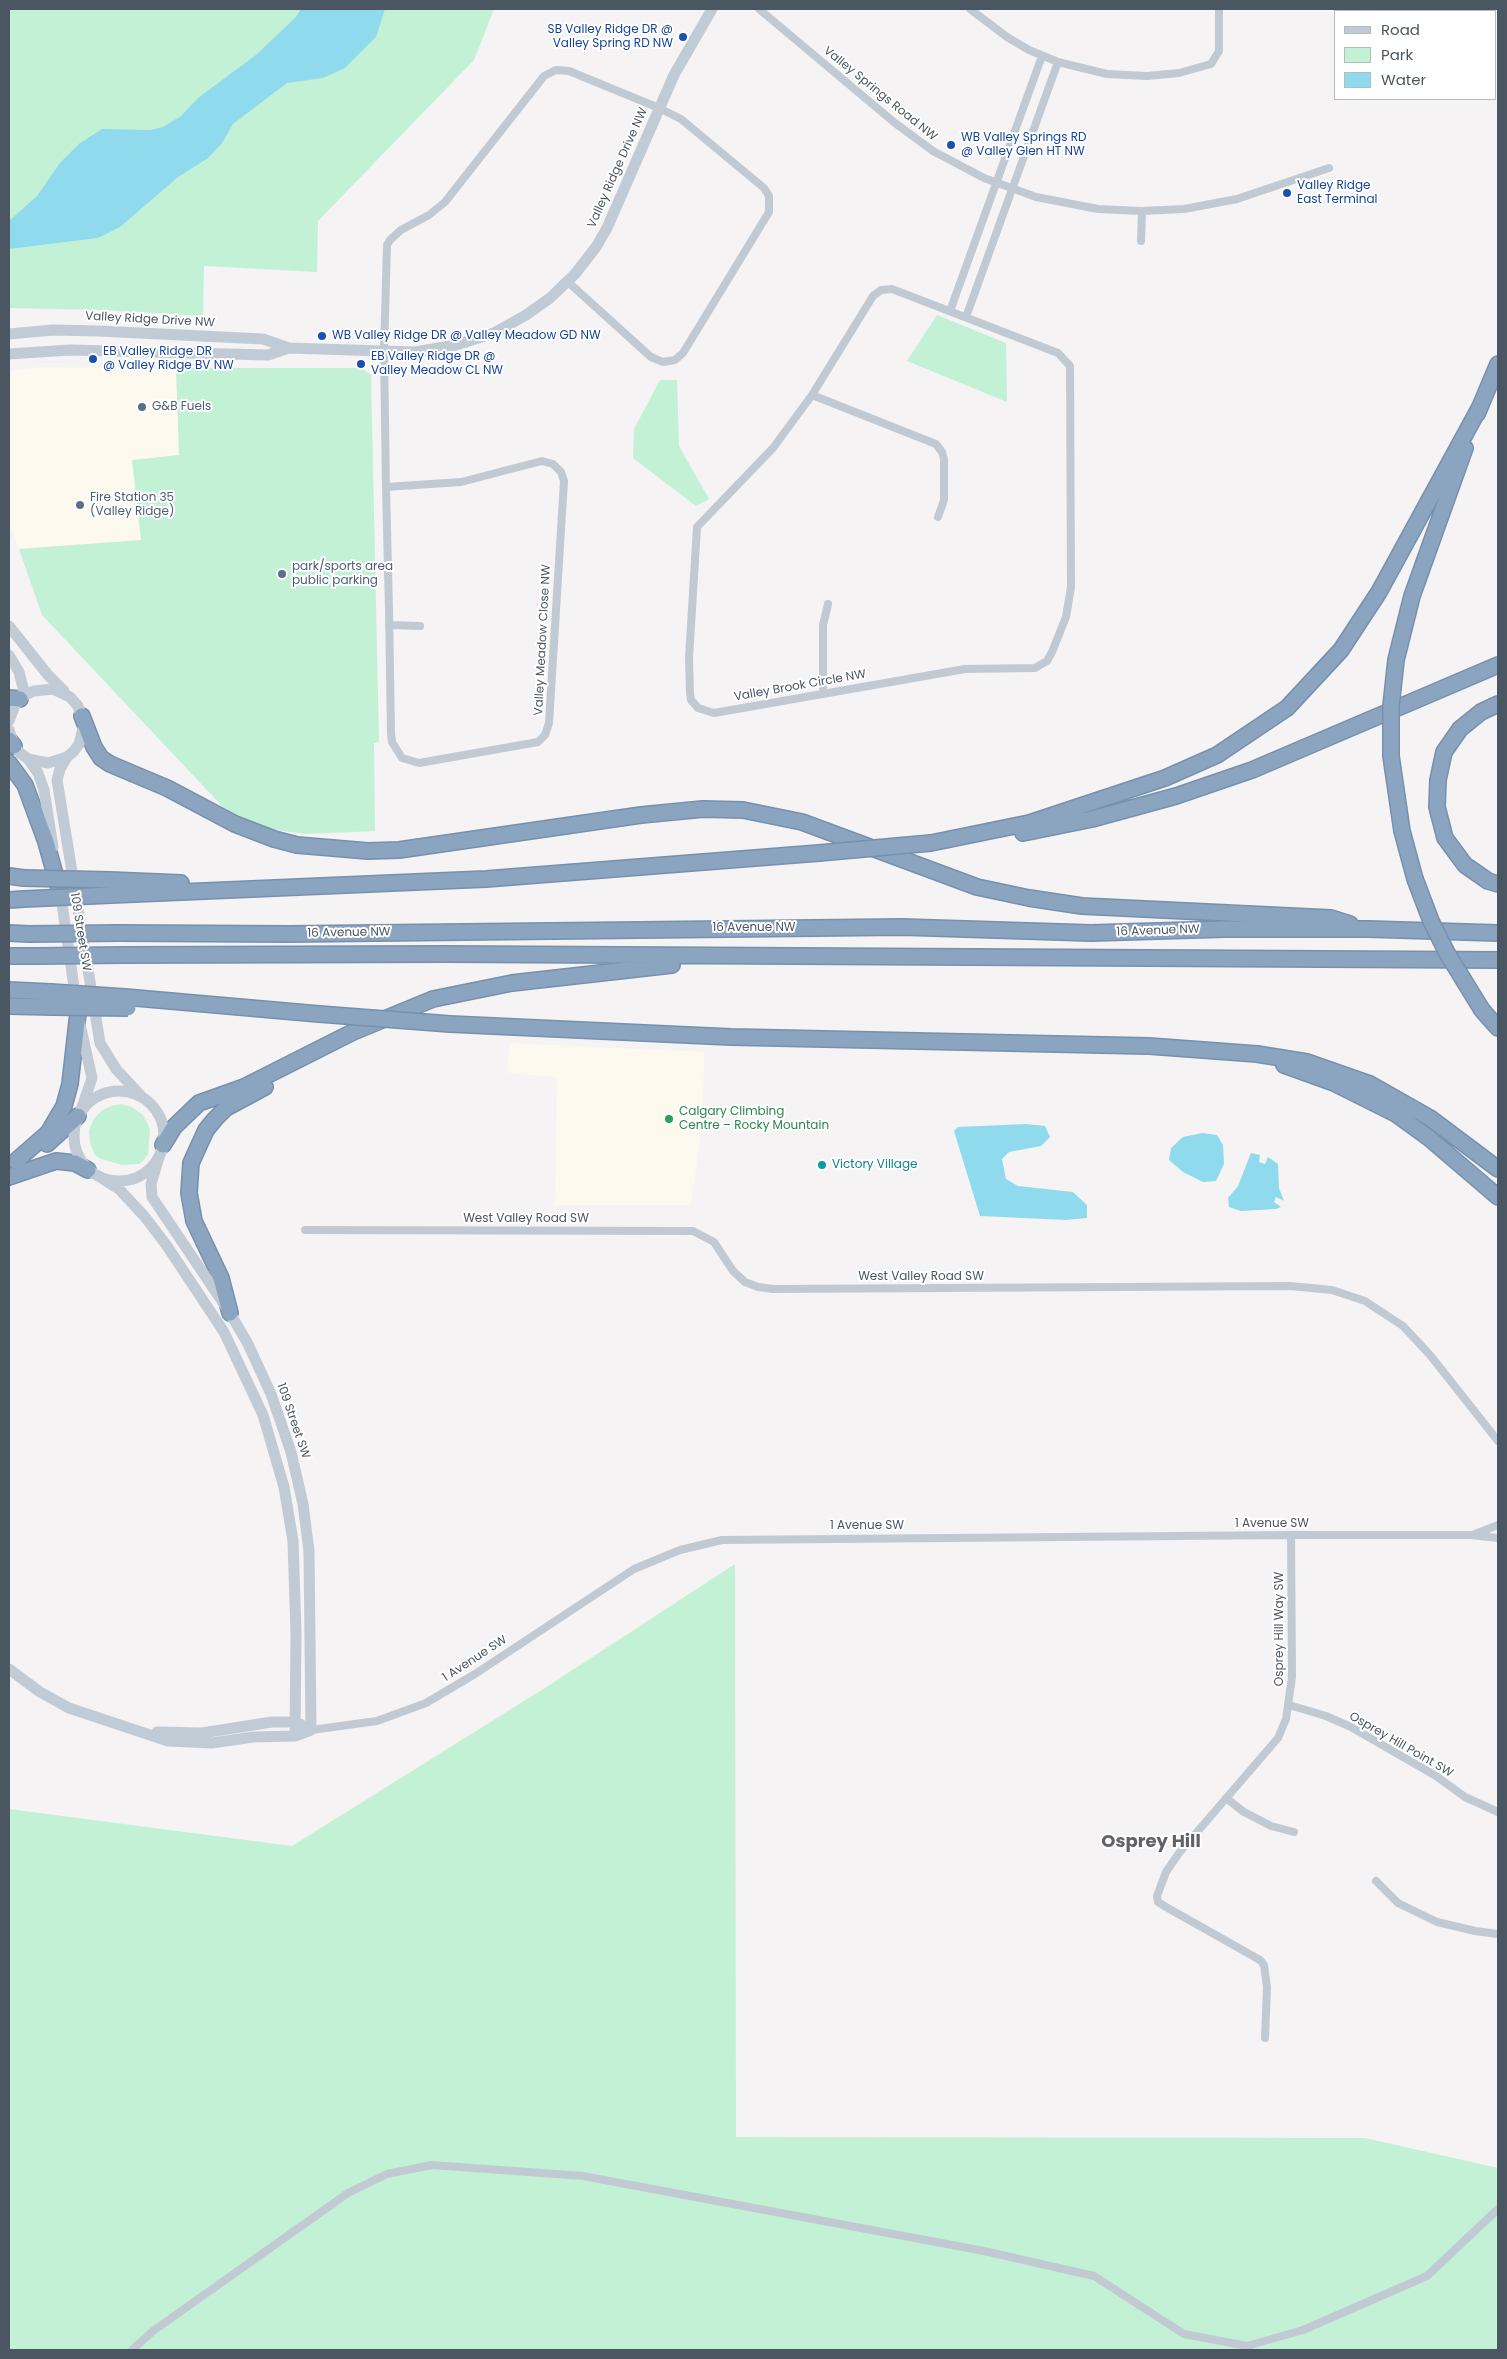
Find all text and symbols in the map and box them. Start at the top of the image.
legend [1334,10,1497,100]
text: Road [1381,19,1420,40]
place label: SB Valley Ridge DR @ Valley Spring RD NW [548,23,673,51]
marker: SB Valley Ridge DR @ Valley Spring RD NW [677,31,689,43]
street label: Valley Springs Road NW [820,44,940,144]
text: Park [1381,44,1413,65]
text: Water [1381,69,1426,90]
street label: Valley Ridge Drive NW [585,106,651,230]
place label: WB Valley Springs RD @ Valley Glen HT NW [961,131,1086,159]
marker: WB Valley Springs RD @ Valley Glen HT NW [945,139,957,151]
place label: Valley Ridge East Terminal [1297,179,1378,207]
marker: Valley Ridge East Terminal [1281,187,1293,199]
street label: Valley Ridge Drive NW [85,309,215,331]
place label: WB Valley Ridge DR @ Valley Meadow GD NW [332,329,601,343]
marker: WB Valley Ridge DR @ Valley Meadow GD NW [316,330,328,342]
place label: EB Valley Ridge DR @ Valley Ridge BV NW [103,345,234,373]
place label: EB Valley Ridge DR @ Valley Meadow CL NW [371,350,503,378]
marker: EB Valley Ridge DR @ Valley Ridge BV NW [87,353,99,365]
marker: EB Valley Ridge DR @ Valley Meadow CL NW [355,358,367,370]
place label: G&B Fuels [152,400,211,414]
marker: G&B Fuels [136,401,148,413]
place label: Fire Station 35 (Valley Ridge) [90,491,174,519]
marker: Fire Station 35 (Valley Ridge) [74,499,86,511]
place label: park/sports area public parking [292,560,393,588]
street label: Valley Meadow Close NW [532,564,554,716]
marker: park/sports area public parking [276,568,288,580]
street label: Valley Brook Circle NW [733,667,867,705]
street label: 109 Street SW [67,892,93,972]
street label: 16 Avenue NW [712,921,796,935]
street label: 16 Avenue NW [1116,922,1200,940]
street label: 16 Avenue NW [307,925,391,941]
place label: Calgary Climbing Centre – Rocky Mountain [679,1105,829,1133]
marker: Calgary Climbing Centre – Rocky Mountain [663,1113,675,1125]
place label: Victory Village [832,1158,917,1172]
marker: Victory Village [816,1159,828,1171]
street label: West Valley Road SW [463,1212,589,1226]
street label: West Valley Road SW [858,1270,984,1284]
street label: 109 Street SW [273,1381,313,1461]
street label: 1 Avenue SW [1235,1517,1309,1531]
street label: 1 Avenue SW [830,1519,904,1533]
street label: Osprey Hill Way SW [1273,1572,1287,1686]
street label: 1 Avenue SW [440,1633,510,1685]
street label: Osprey Hill Point SW [1346,1709,1456,1781]
district label: Osprey Hill [1101,1831,1201,1853]

